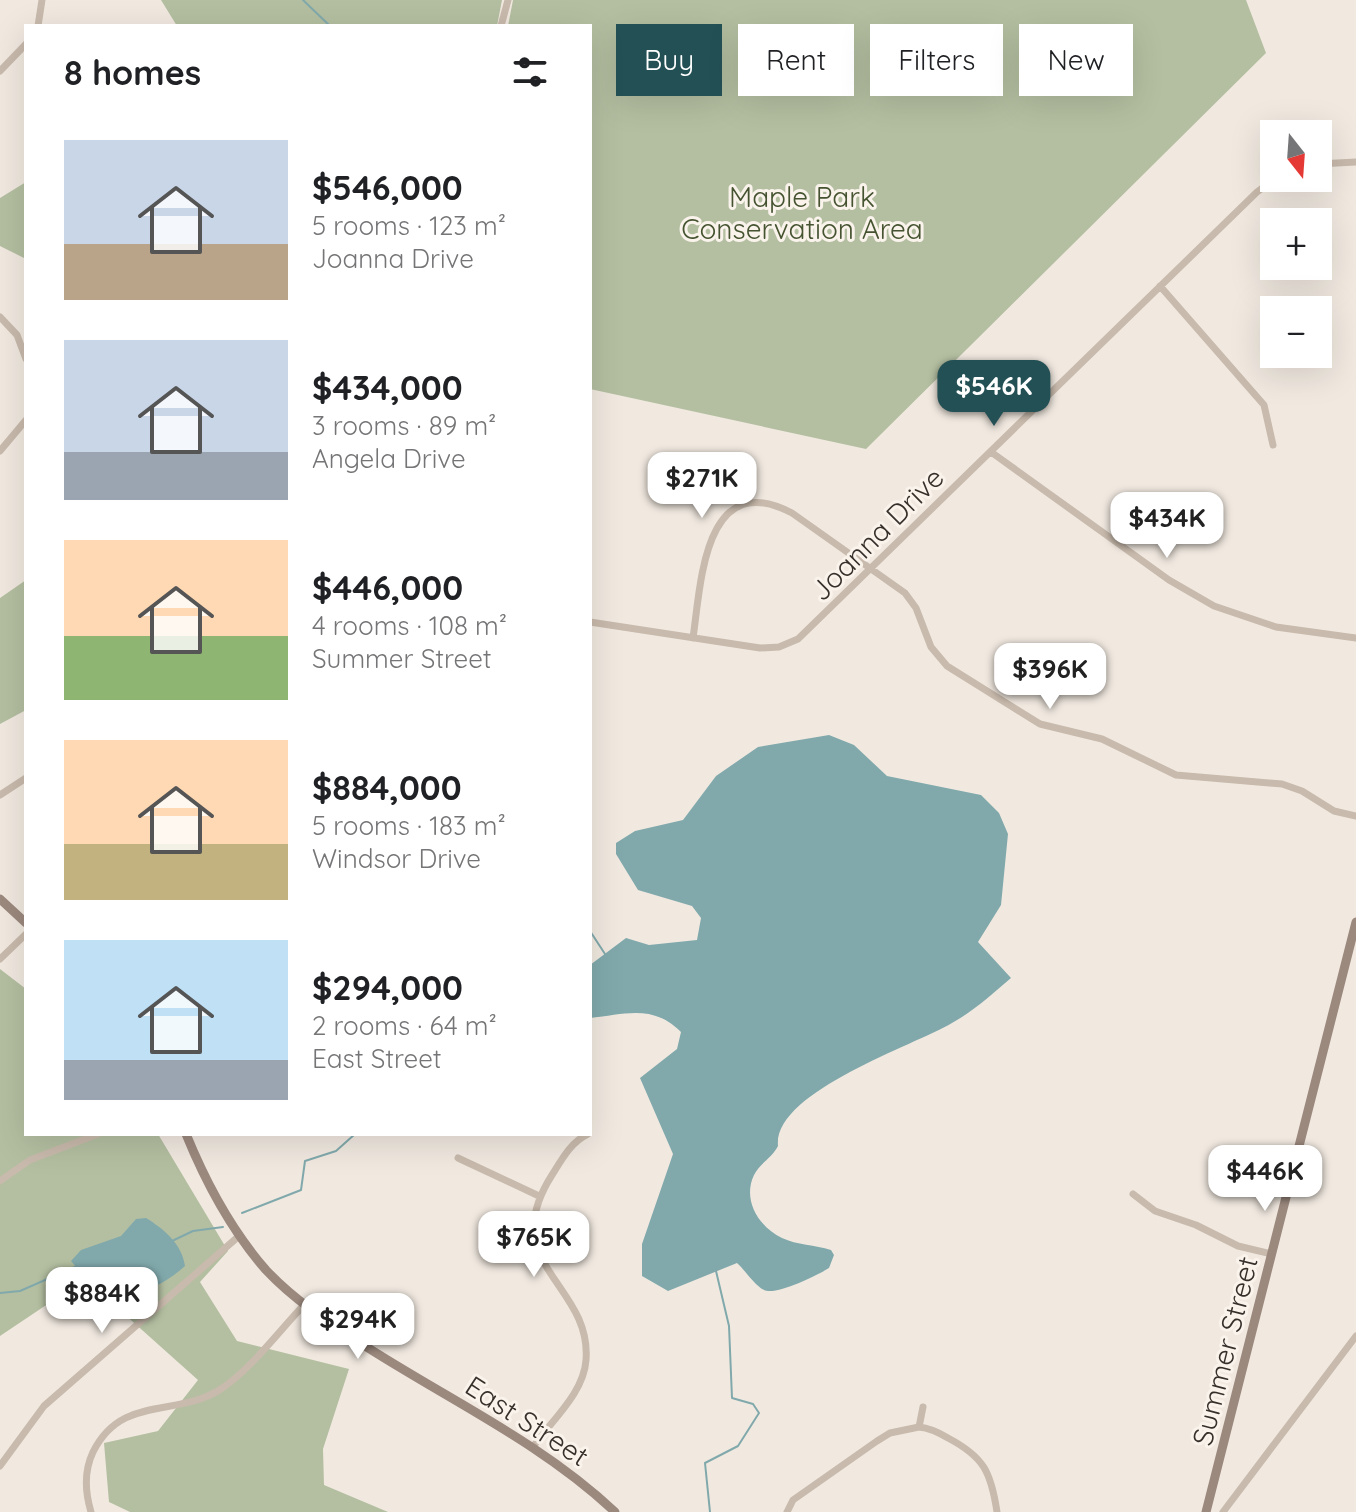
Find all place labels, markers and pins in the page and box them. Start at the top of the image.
pin: $546K [938,360,1050,428]
pin: $271K [646,452,758,520]
pin: $434K [1111,492,1223,560]
pin: $396K [994,643,1106,711]
pin: $446K [1209,1145,1321,1213]
pin: $765K [478,1211,590,1279]
pin: $884K [46,1267,158,1335]
pin: $294K [302,1293,414,1361]

